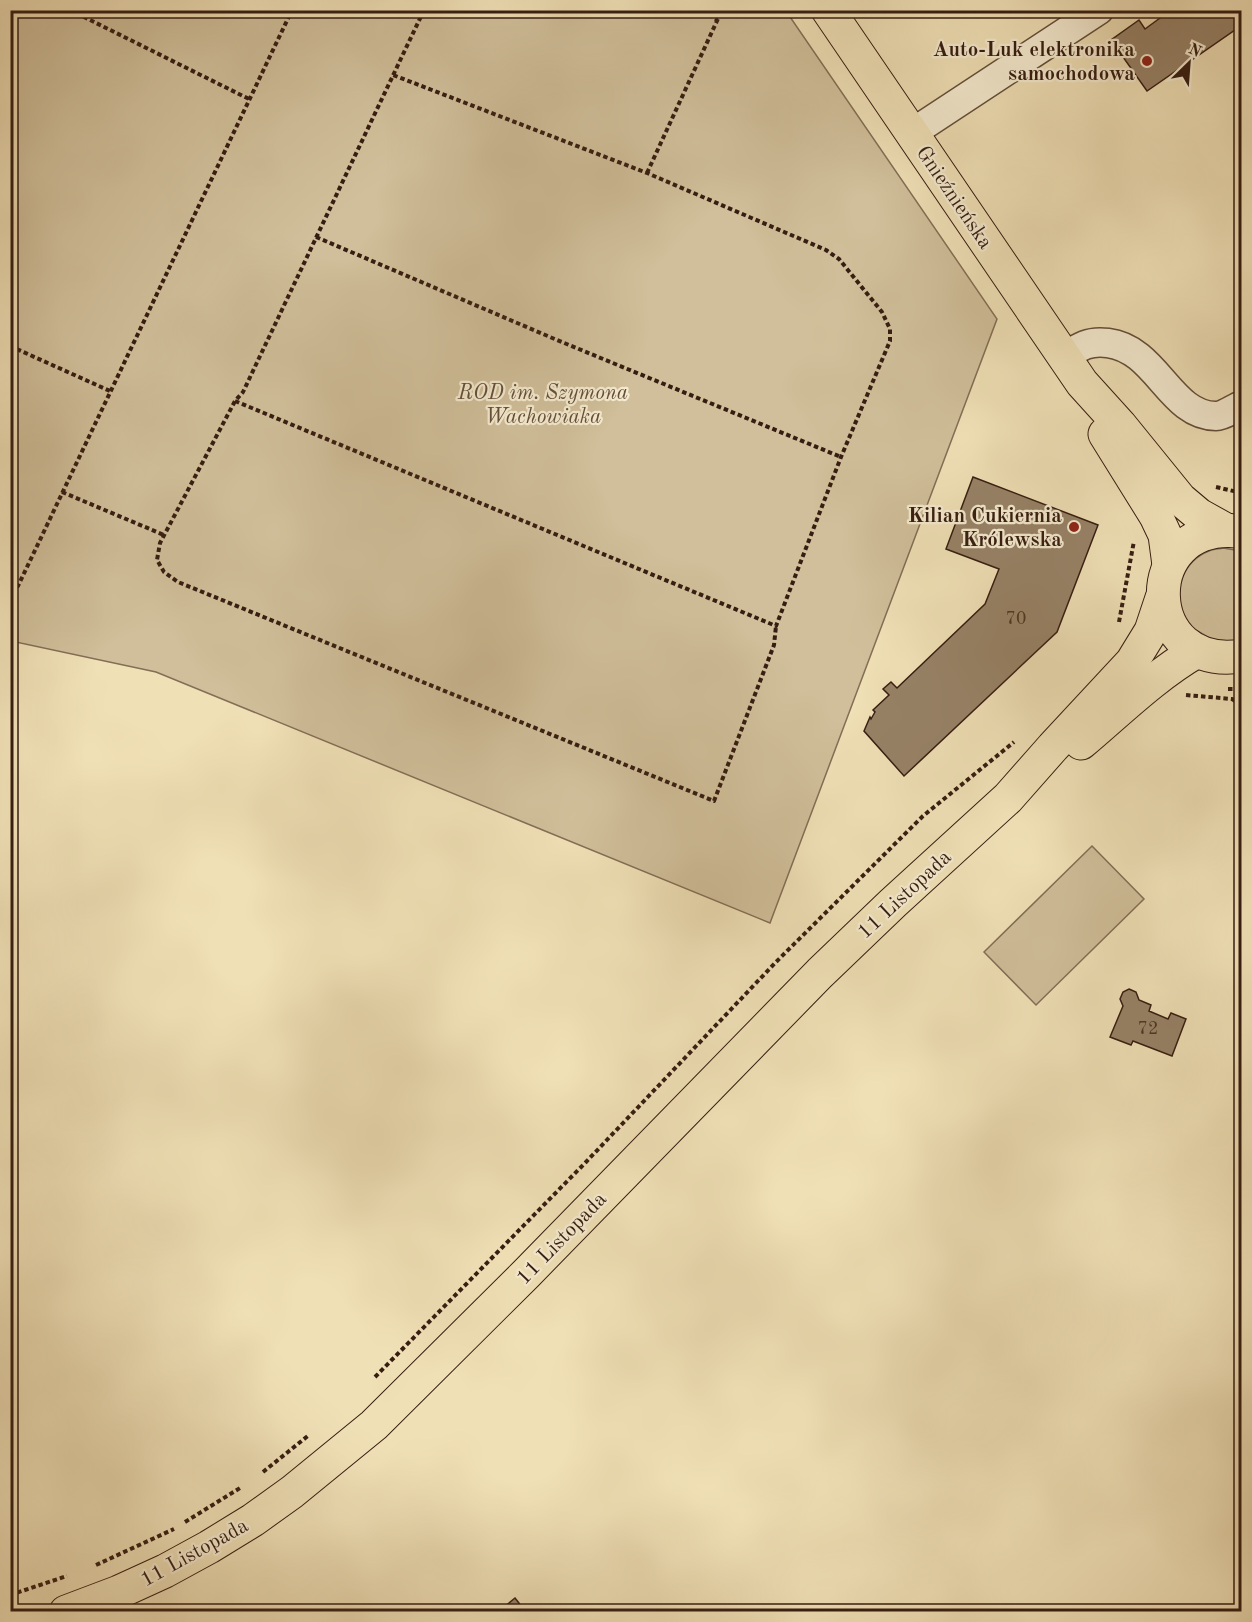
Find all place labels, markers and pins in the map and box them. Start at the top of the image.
place label: Auto-Luk elektronika samochodowa [933,40,1135,85]
marker: Auto-Luk elektronika samochodowa [1140,54,1154,68]
place label: Kilian Cukiernia Królewska [908,506,1062,551]
marker: Kilian Cukiernia Królewska [1067,520,1081,534]

